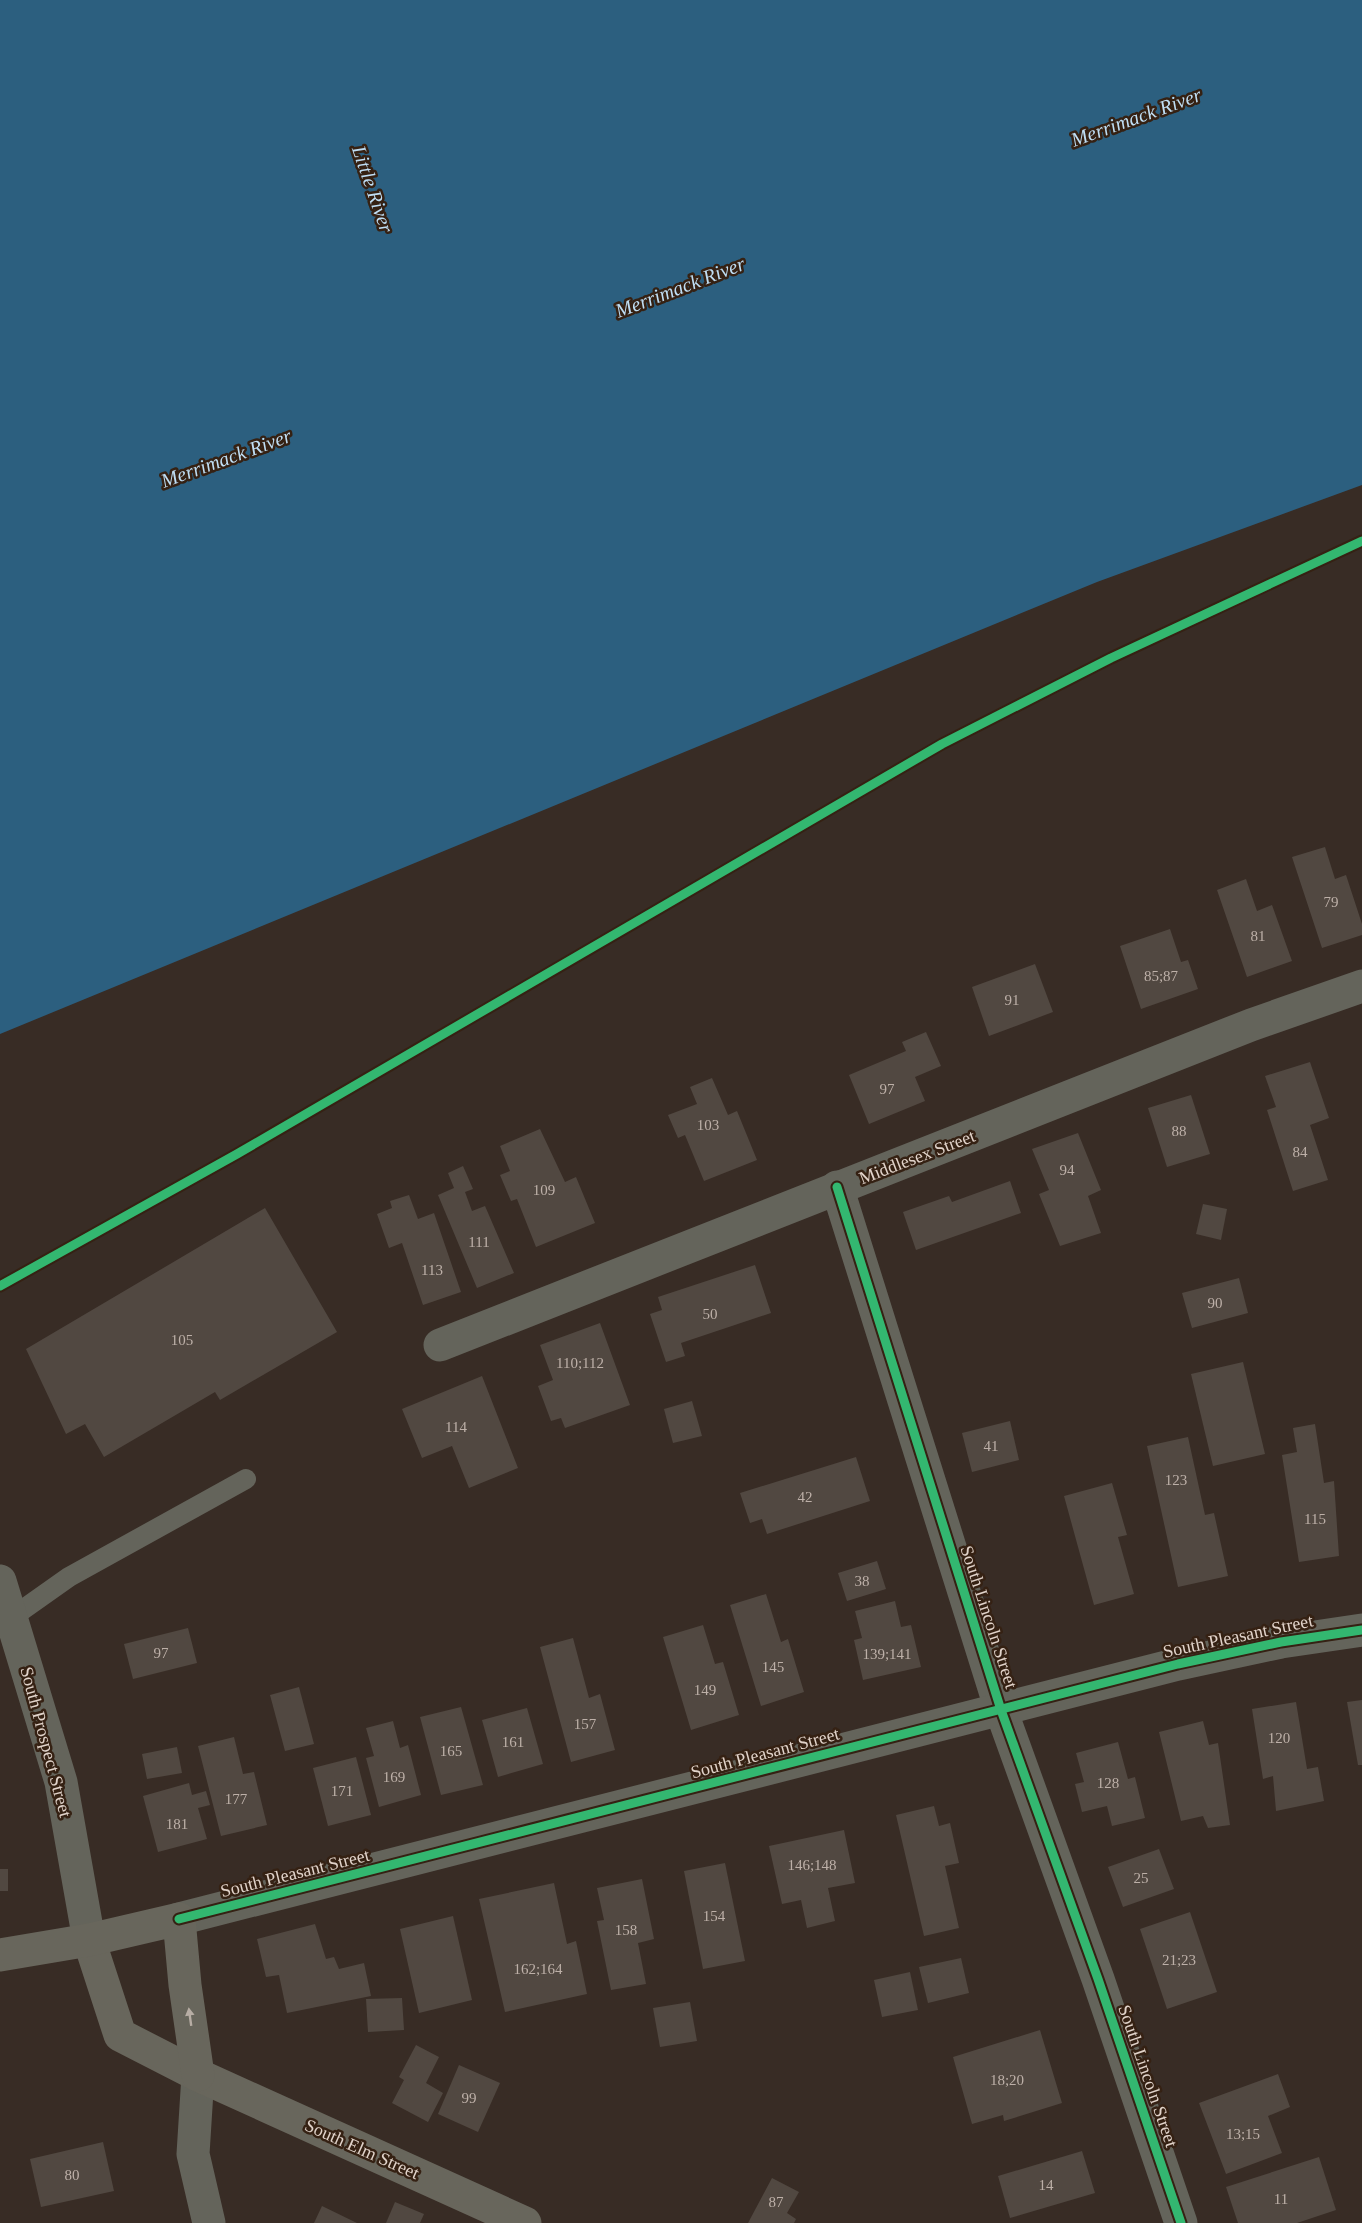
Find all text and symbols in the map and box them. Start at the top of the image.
water label: Merrimack River [1067,83,1204,151]
water label: Little River [348,142,398,236]
water label: Merrimack River [611,252,748,322]
water label: Merrimack River [157,424,294,492]
house number: 79 [1324,894,1339,910]
house number: 81 [1251,928,1266,944]
house number: 85;87 [1144,968,1179,984]
house number: 91 [1005,992,1020,1008]
house number: 97 [880,1081,895,1097]
house number: 103 [697,1117,719,1133]
house number: 88 [1172,1123,1187,1139]
street label: Middlesex Street [856,1126,978,1188]
house number: 84 [1293,1144,1308,1160]
house number: 94 [1060,1162,1075,1178]
house number: 109 [533,1182,555,1198]
house number: 111 [468,1234,490,1250]
house number: 113 [421,1262,443,1278]
house number: 90 [1208,1295,1223,1311]
house number: 50 [703,1306,718,1322]
house number: 105 [171,1332,193,1348]
house number: 110;112 [556,1355,604,1371]
house number: 114 [445,1419,467,1435]
house number: 41 [984,1438,999,1454]
house number: 123 [1165,1472,1187,1488]
house number: 42 [798,1489,813,1505]
house number: 115 [1304,1511,1326,1527]
street label: South Lincoln Street [956,1543,1022,1691]
house number: 38 [855,1573,870,1589]
street label: South Pleasant Street [1161,1610,1315,1662]
house number: 97 [154,1645,169,1661]
house number: 139;141 [862,1646,912,1662]
house number: 145 [762,1659,784,1675]
street label: South Prospect Street [16,1665,76,1819]
house number: 149 [694,1682,716,1698]
house number: 157 [574,1716,597,1732]
street label: South Pleasant Street [689,1724,841,1782]
house number: 120 [1268,1730,1290,1746]
house number: 161 [502,1734,524,1750]
house number: 165 [440,1743,462,1759]
house number: 169 [383,1769,405,1785]
house number: 128 [1097,1775,1119,1791]
house number: 171 [331,1783,353,1799]
house number: 177 [225,1791,248,1807]
house number: 181 [166,1816,188,1832]
street label: South Pleasant Street [218,1845,372,1901]
house number: 146;148 [787,1857,837,1873]
house number: 25 [1134,1870,1149,1886]
house number: 154 [703,1908,726,1924]
house number: 158 [615,1922,637,1938]
house number: 21;23 [1162,1952,1196,1968]
house number: 162;164 [513,1961,563,1977]
street label: South Lincoln Street [1114,2002,1182,2150]
one-way arrow [185,2007,194,2026]
house number: 18;20 [990,2072,1024,2088]
house number: 99 [462,2090,477,2106]
street label: South Elm Street [302,2115,422,2183]
house number: 13;15 [1226,2126,1260,2142]
house number: 80 [65,2167,80,2183]
house number: 14 [1039,2177,1054,2193]
house number: 11 [1274,2191,1288,2207]
house number: 87 [769,2194,784,2210]

